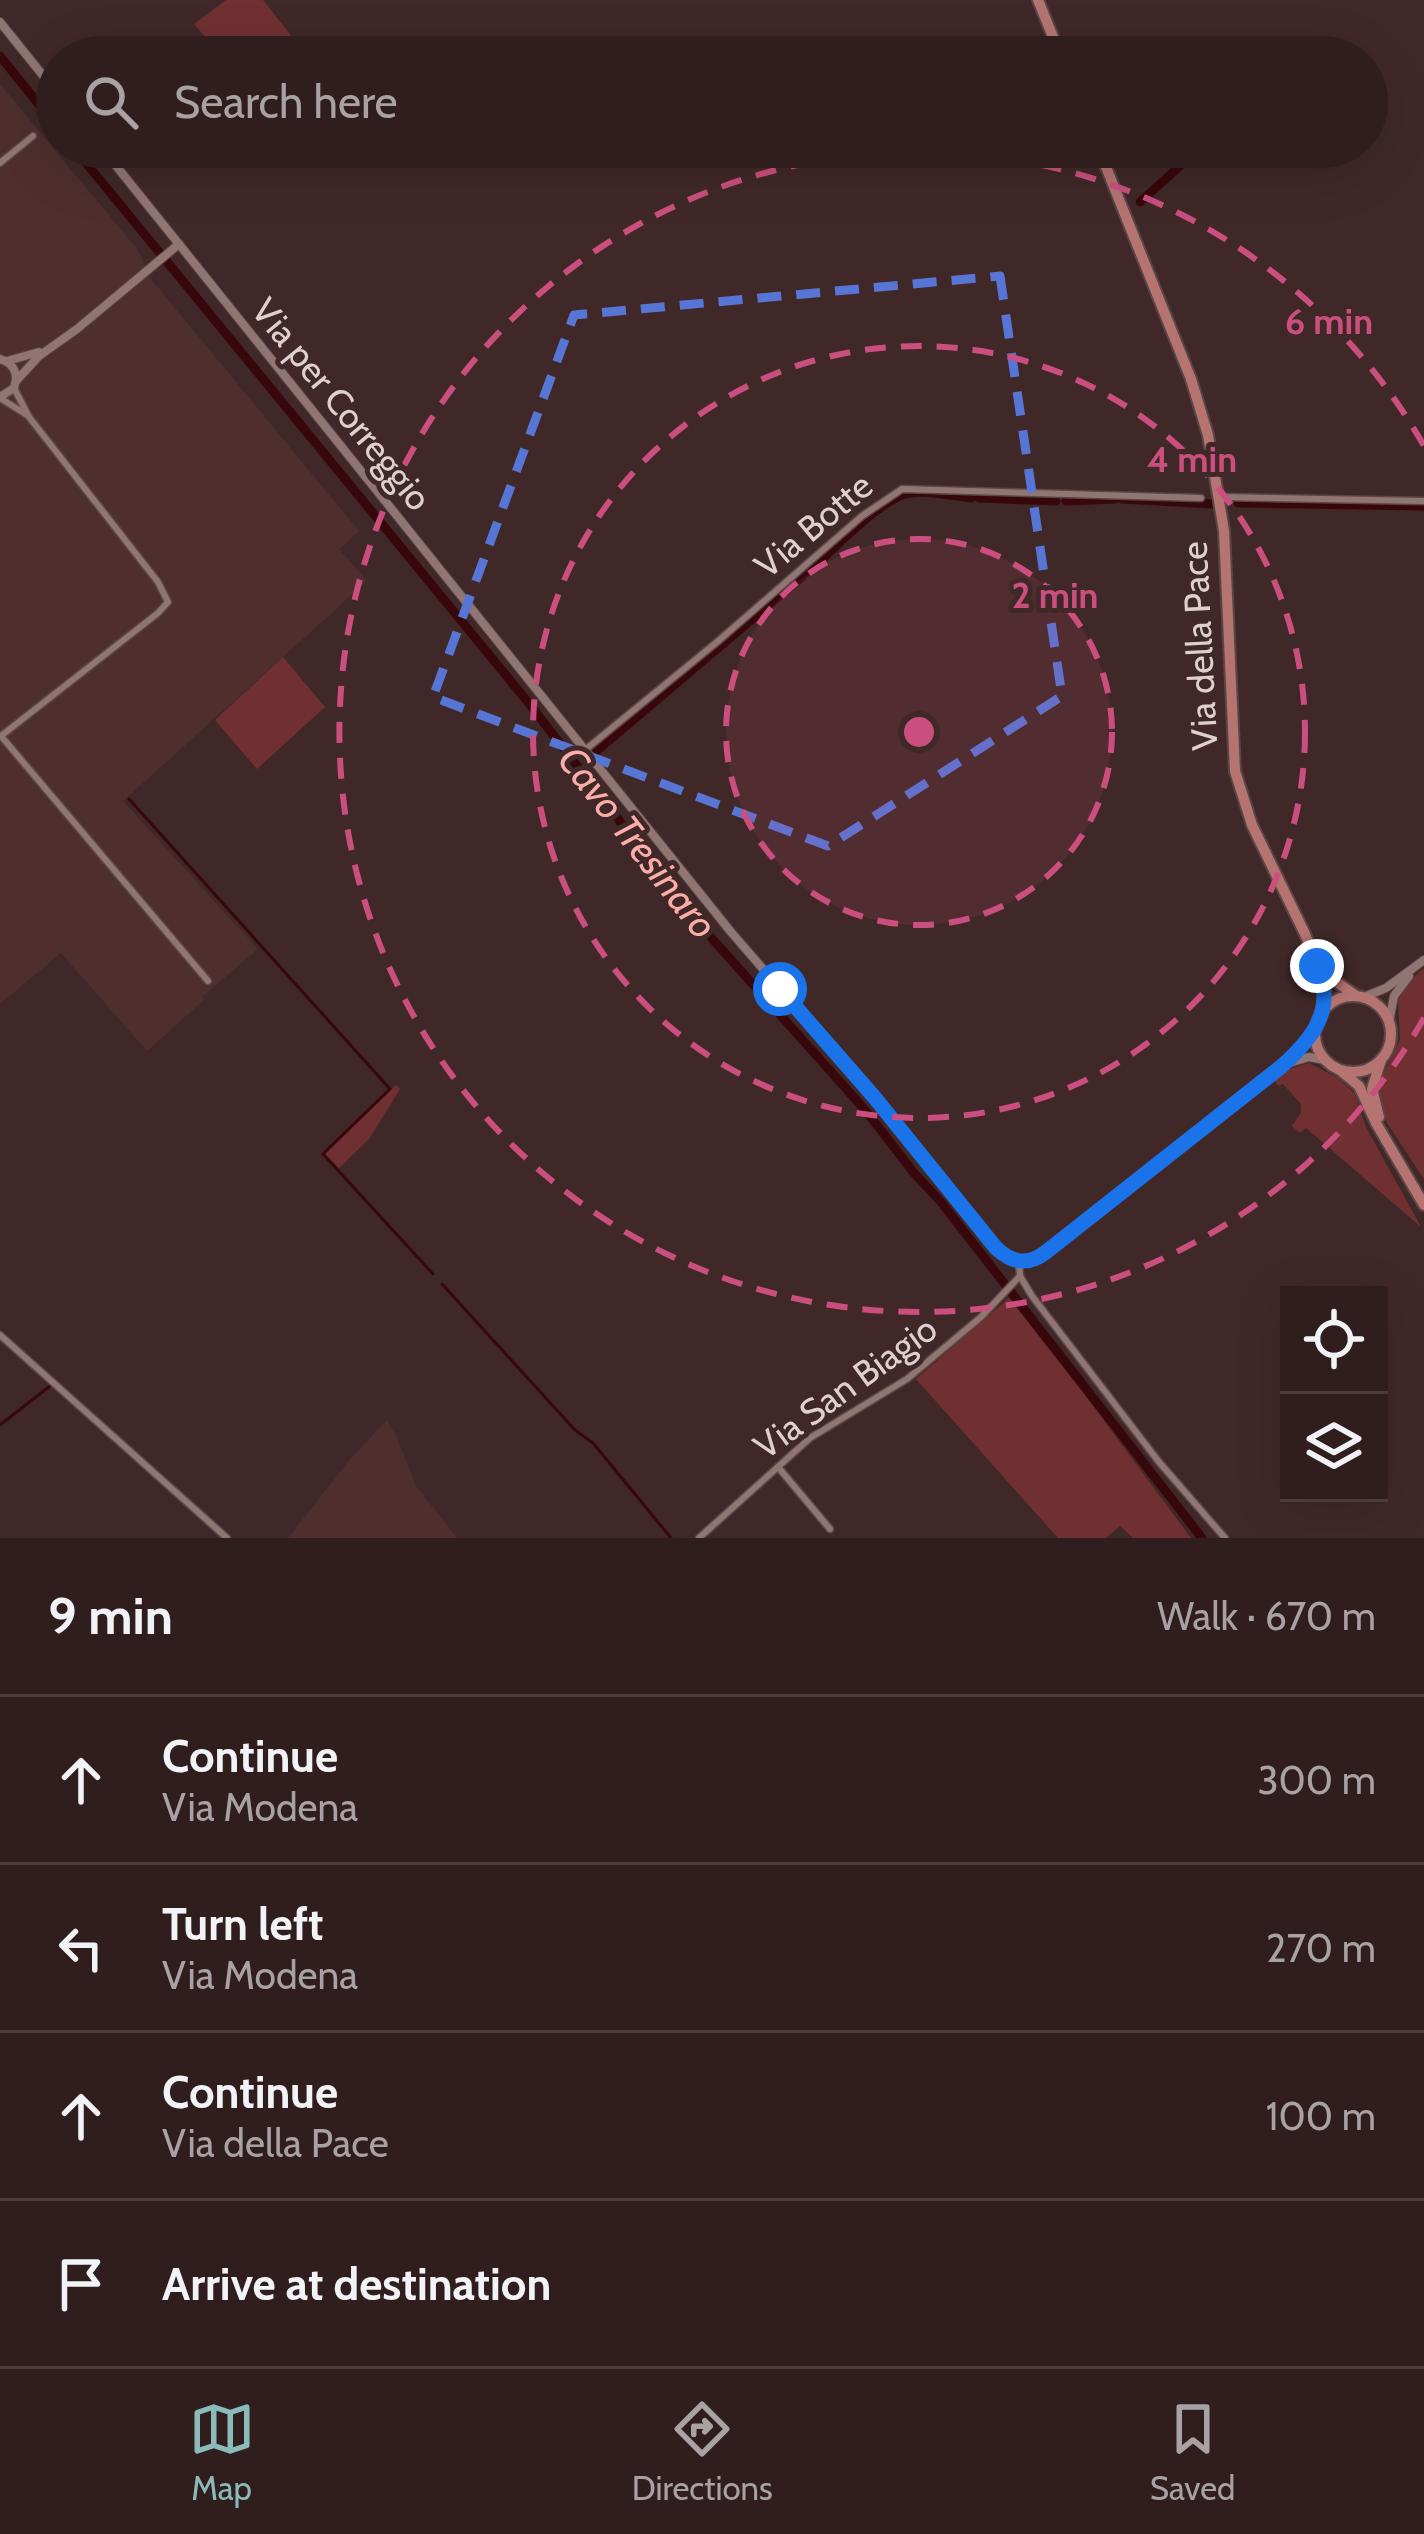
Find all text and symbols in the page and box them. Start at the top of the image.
search box [36,36,1388,168]
icon: search [78,69,144,135]
text: Search here [174,75,398,129]
street label: Via per Correggio [243,289,441,519]
text: 6 min [1285,299,1373,343]
text: 4 min [1147,437,1237,481]
street label: Via Botte [745,463,881,587]
street label: Via della Pace [1172,540,1226,752]
text: 2 min [1012,573,1098,617]
centre of rings [898,711,940,753]
water label: Cavo Tresinaro [548,736,728,948]
route end [1290,939,1344,993]
route start [753,962,807,1016]
map controls [1280,1286,1388,1502]
button: locate [1280,1286,1388,1394]
street label: Via San Biagio [745,1306,945,1468]
button: layers [1280,1394,1388,1502]
text: 9 min [48,1585,173,1647]
text: Walk · 670 m [1157,1592,1376,1640]
text: Continue [162,1729,338,1783]
icon: ahead [48,1747,114,1813]
text: 300 m [1257,1756,1376,1804]
text: Via Modena [162,1783,358,1831]
text: Turn left [162,1897,324,1951]
icon: left [48,1915,114,1981]
text: 270 m [1266,1924,1376,1972]
text: Via Modena [162,1951,358,1999]
text: Continue [162,2065,338,2119]
icon: ahead [48,2083,114,2149]
text: 100 m [1266,2092,1376,2140]
text: Via della Pace [162,2119,389,2167]
icon: arrive [48,2251,114,2317]
text: Arrive at destination [162,2257,551,2311]
tab: Map [189,2396,255,2508]
tab: Directions [632,2396,773,2508]
tab: Saved [1150,2396,1235,2508]

